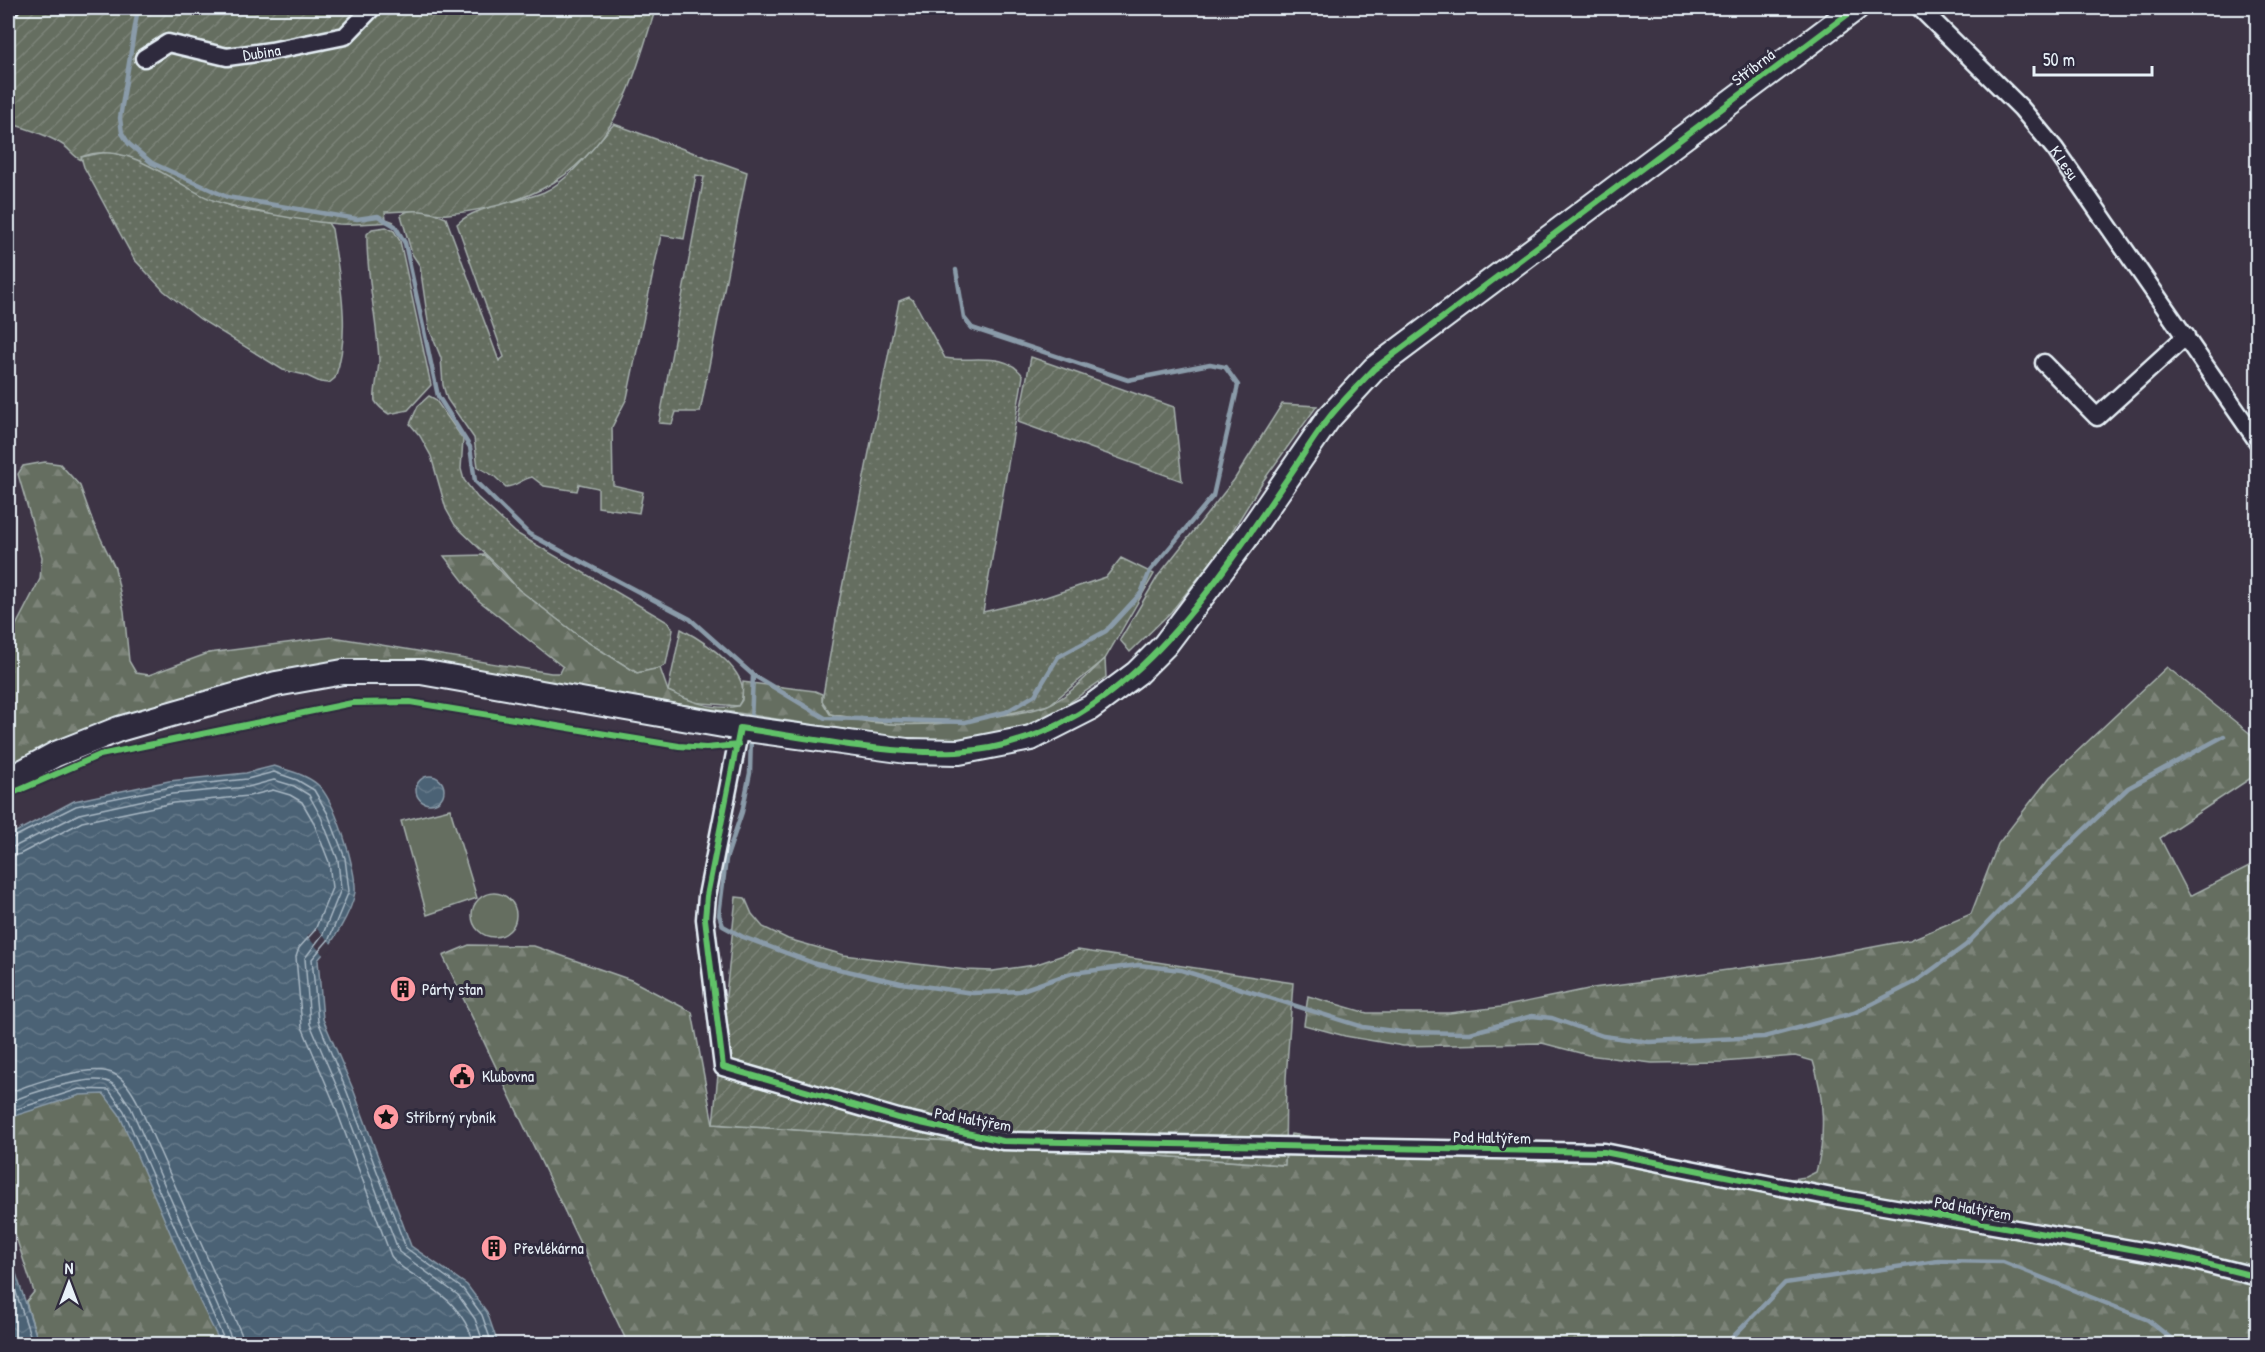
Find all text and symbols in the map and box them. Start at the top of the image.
street label: Dubina [242,38,283,66]
scale bar [2034,39,2152,77]
street label: Stříbrná [1727,44,1779,90]
text: 50 m [2043,47,2075,72]
street label: K Lesu [2045,141,2084,185]
building icon: Párty stan [388,974,418,1004]
place label: Párty stan [422,978,483,1000]
public building icon: Klubovna [447,1061,477,1091]
place label: Klubovna [482,1065,534,1087]
street label: Pod Haltýřem [933,1101,1013,1137]
place icon: Stříbrný rybník [371,1102,401,1132]
place label: Stříbrný rybník [406,1106,496,1128]
street label: Pod Haltýřem [1453,1125,1531,1149]
street label: Pod Haltýřem [1933,1190,2013,1226]
building icon: Převlékárna [479,1233,509,1263]
place label: Převlékárna [514,1237,584,1259]
north arrow [39,1253,99,1313]
text: N [65,1257,74,1279]

